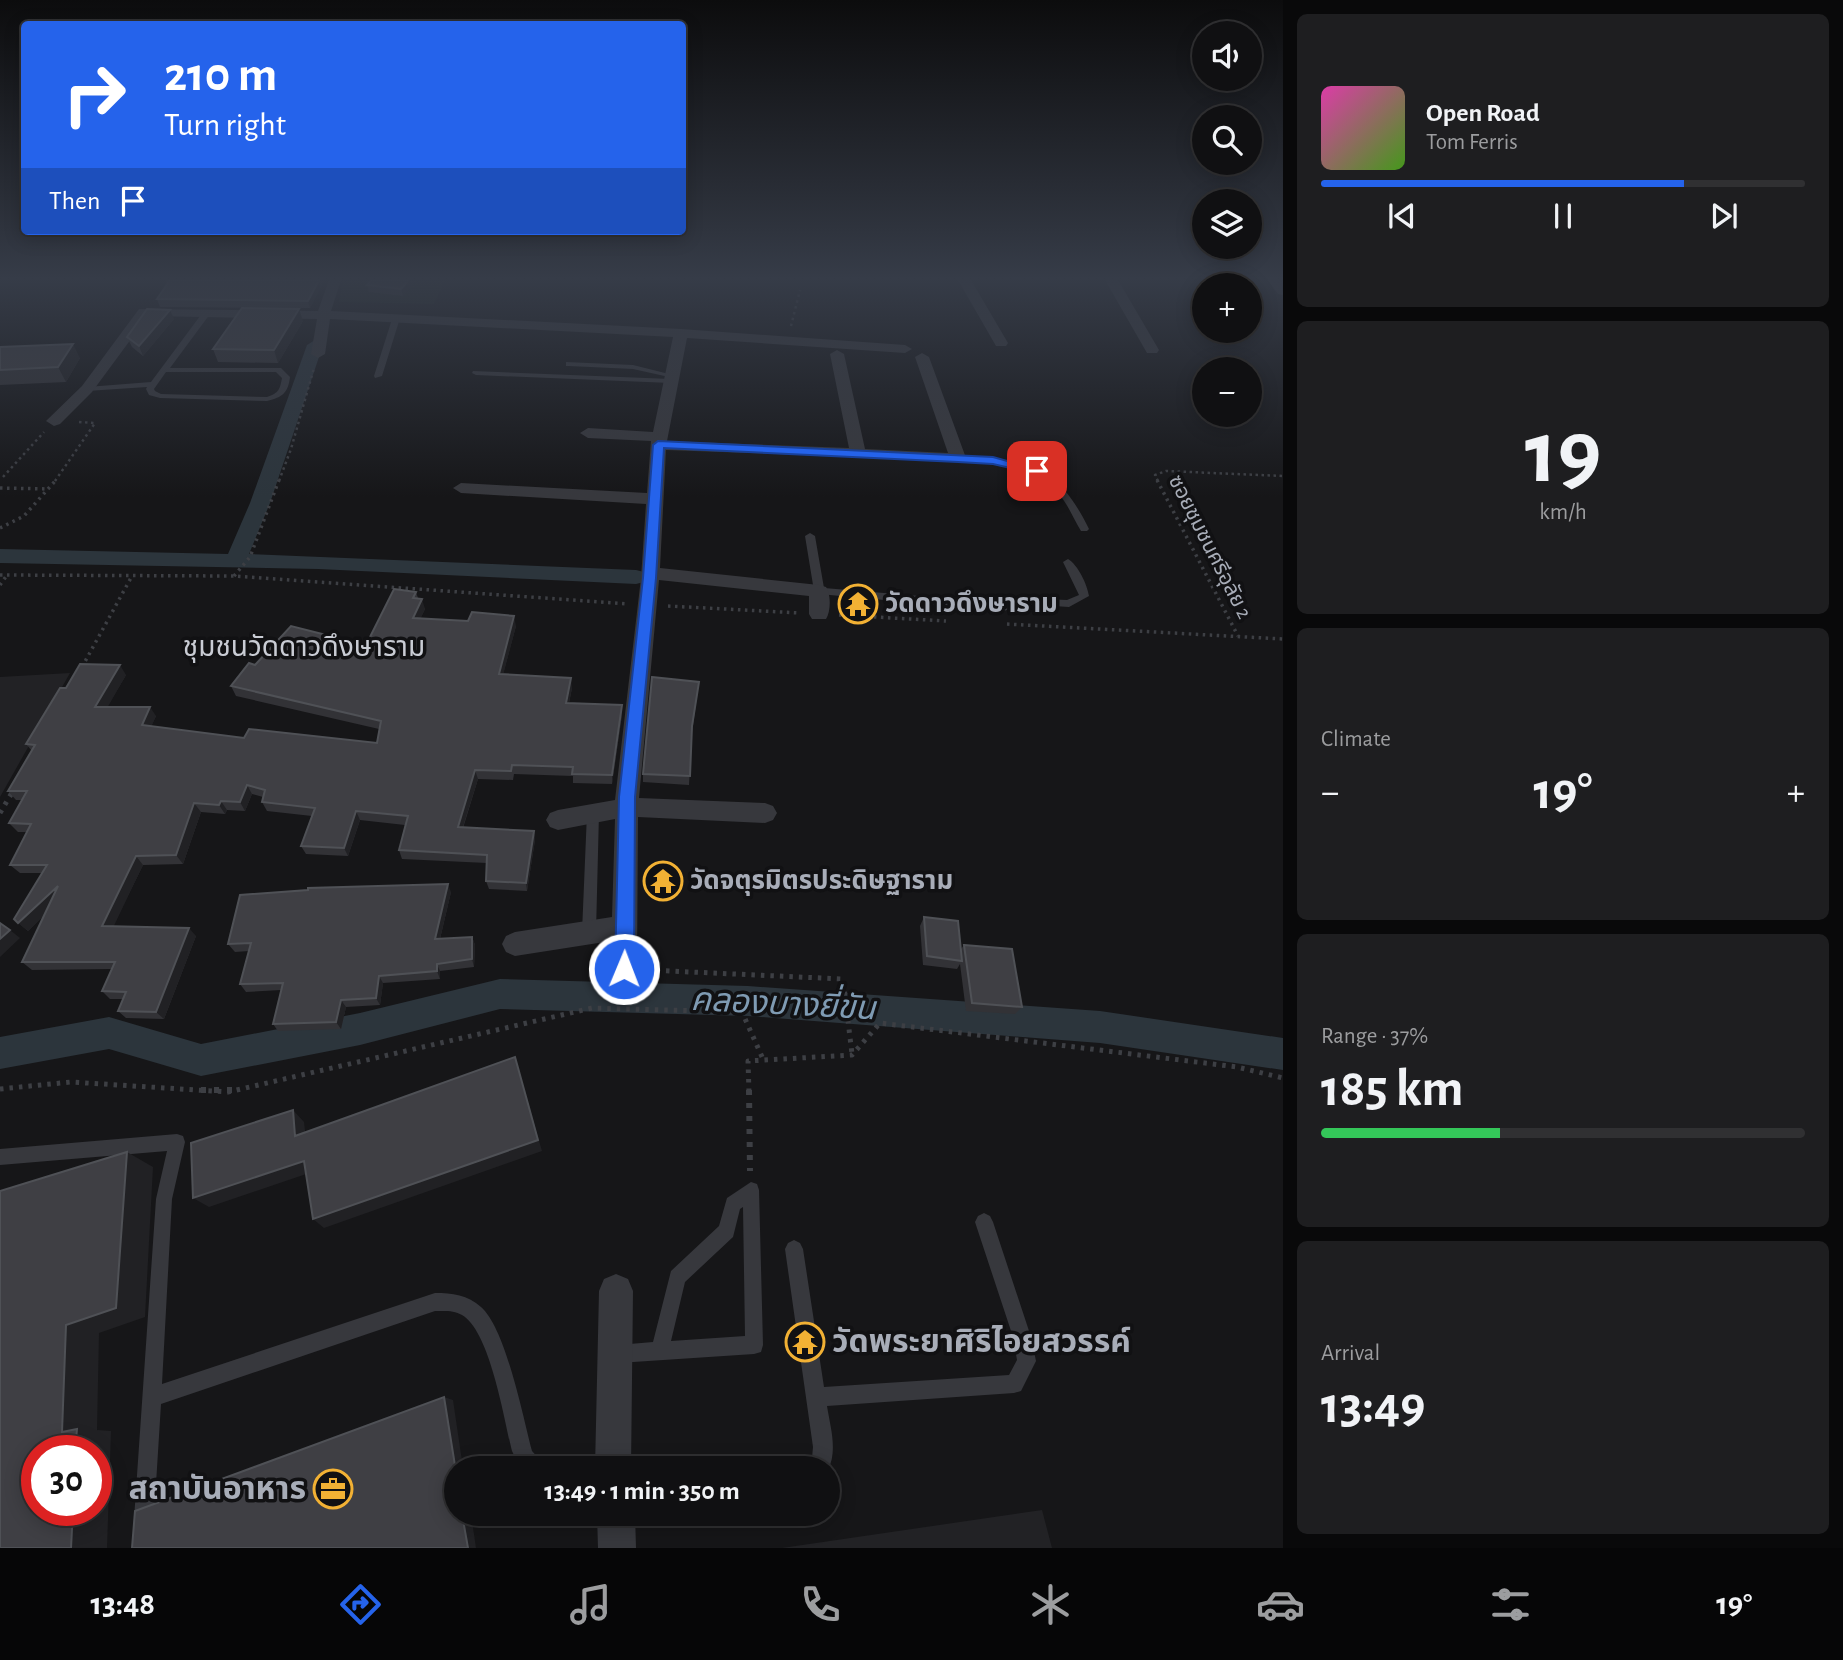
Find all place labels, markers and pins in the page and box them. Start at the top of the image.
pin [1007,441,1067,501]
temple icon: วัดดาวดึงษาราม [837,583,879,625]
place label: วัดดาวดึงษาราม [885,589,1058,617]
temple icon: วัดจตุรมิตรประดิษฐาราม [642,860,684,902]
place label: วัดจตุรมิตรประดิษฐาราม [690,867,953,896]
temple icon: วัดพระยาศิริไอยสวรรค์ [784,1321,826,1363]
place label: วัดพระยาศิริไอยสวรรค์ [832,1325,1131,1358]
office icon: สถาบันอาหาร [312,1468,354,1510]
place label: สถาบันอาหาร [129,1473,306,1505]

